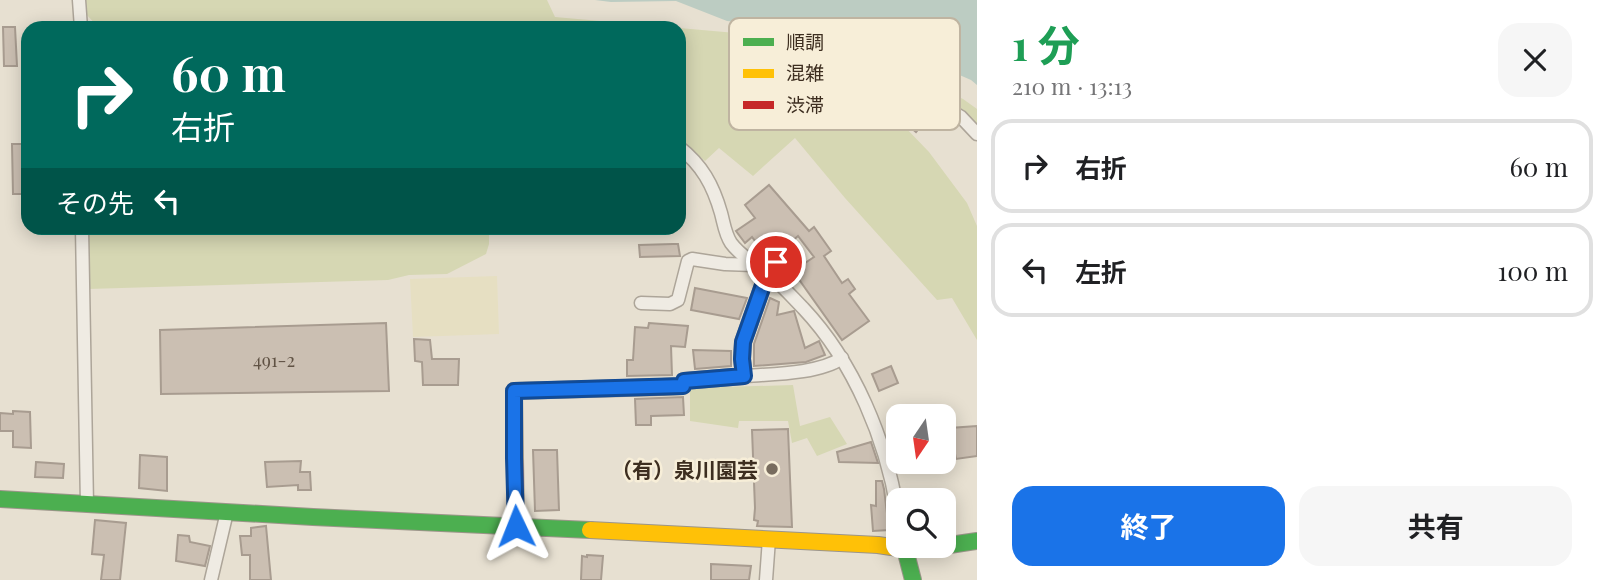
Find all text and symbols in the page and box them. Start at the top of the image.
text: 1 分 [1012,16,1080,72]
legend [729,18,960,130]
button: close [1498,23,1572,97]
text: 順調 [786,28,824,54]
text: 60 m [171,39,286,104]
icon: right [56,49,147,140]
text: 混雑 [786,59,824,85]
text: 210 m · 13:13 [1012,70,1132,101]
text: 渋滞 [786,91,824,117]
text: 右折 [171,104,235,147]
icon: right [1016,147,1054,185]
text: 60 m [1509,149,1568,184]
text: 右折 [1075,150,1127,185]
icon: left [148,182,186,220]
text: その先 [56,185,134,220]
pin [746,232,806,292]
icon: arrive [757,243,795,281]
icon: left [1016,251,1054,289]
text: 100 m [1498,253,1568,288]
text: 左折 [1075,254,1127,289]
house number: 491-2 [253,348,295,372]
north arrow [886,404,956,474]
map controls [886,404,956,558]
place label: （有）泉川園芸 [611,455,758,483]
marker: （有）泉川園芸 [764,461,780,477]
button: 終了 [1012,486,1285,566]
button: 共有 [1299,486,1572,566]
button: search [886,488,956,558]
position arrow [479,489,553,563]

